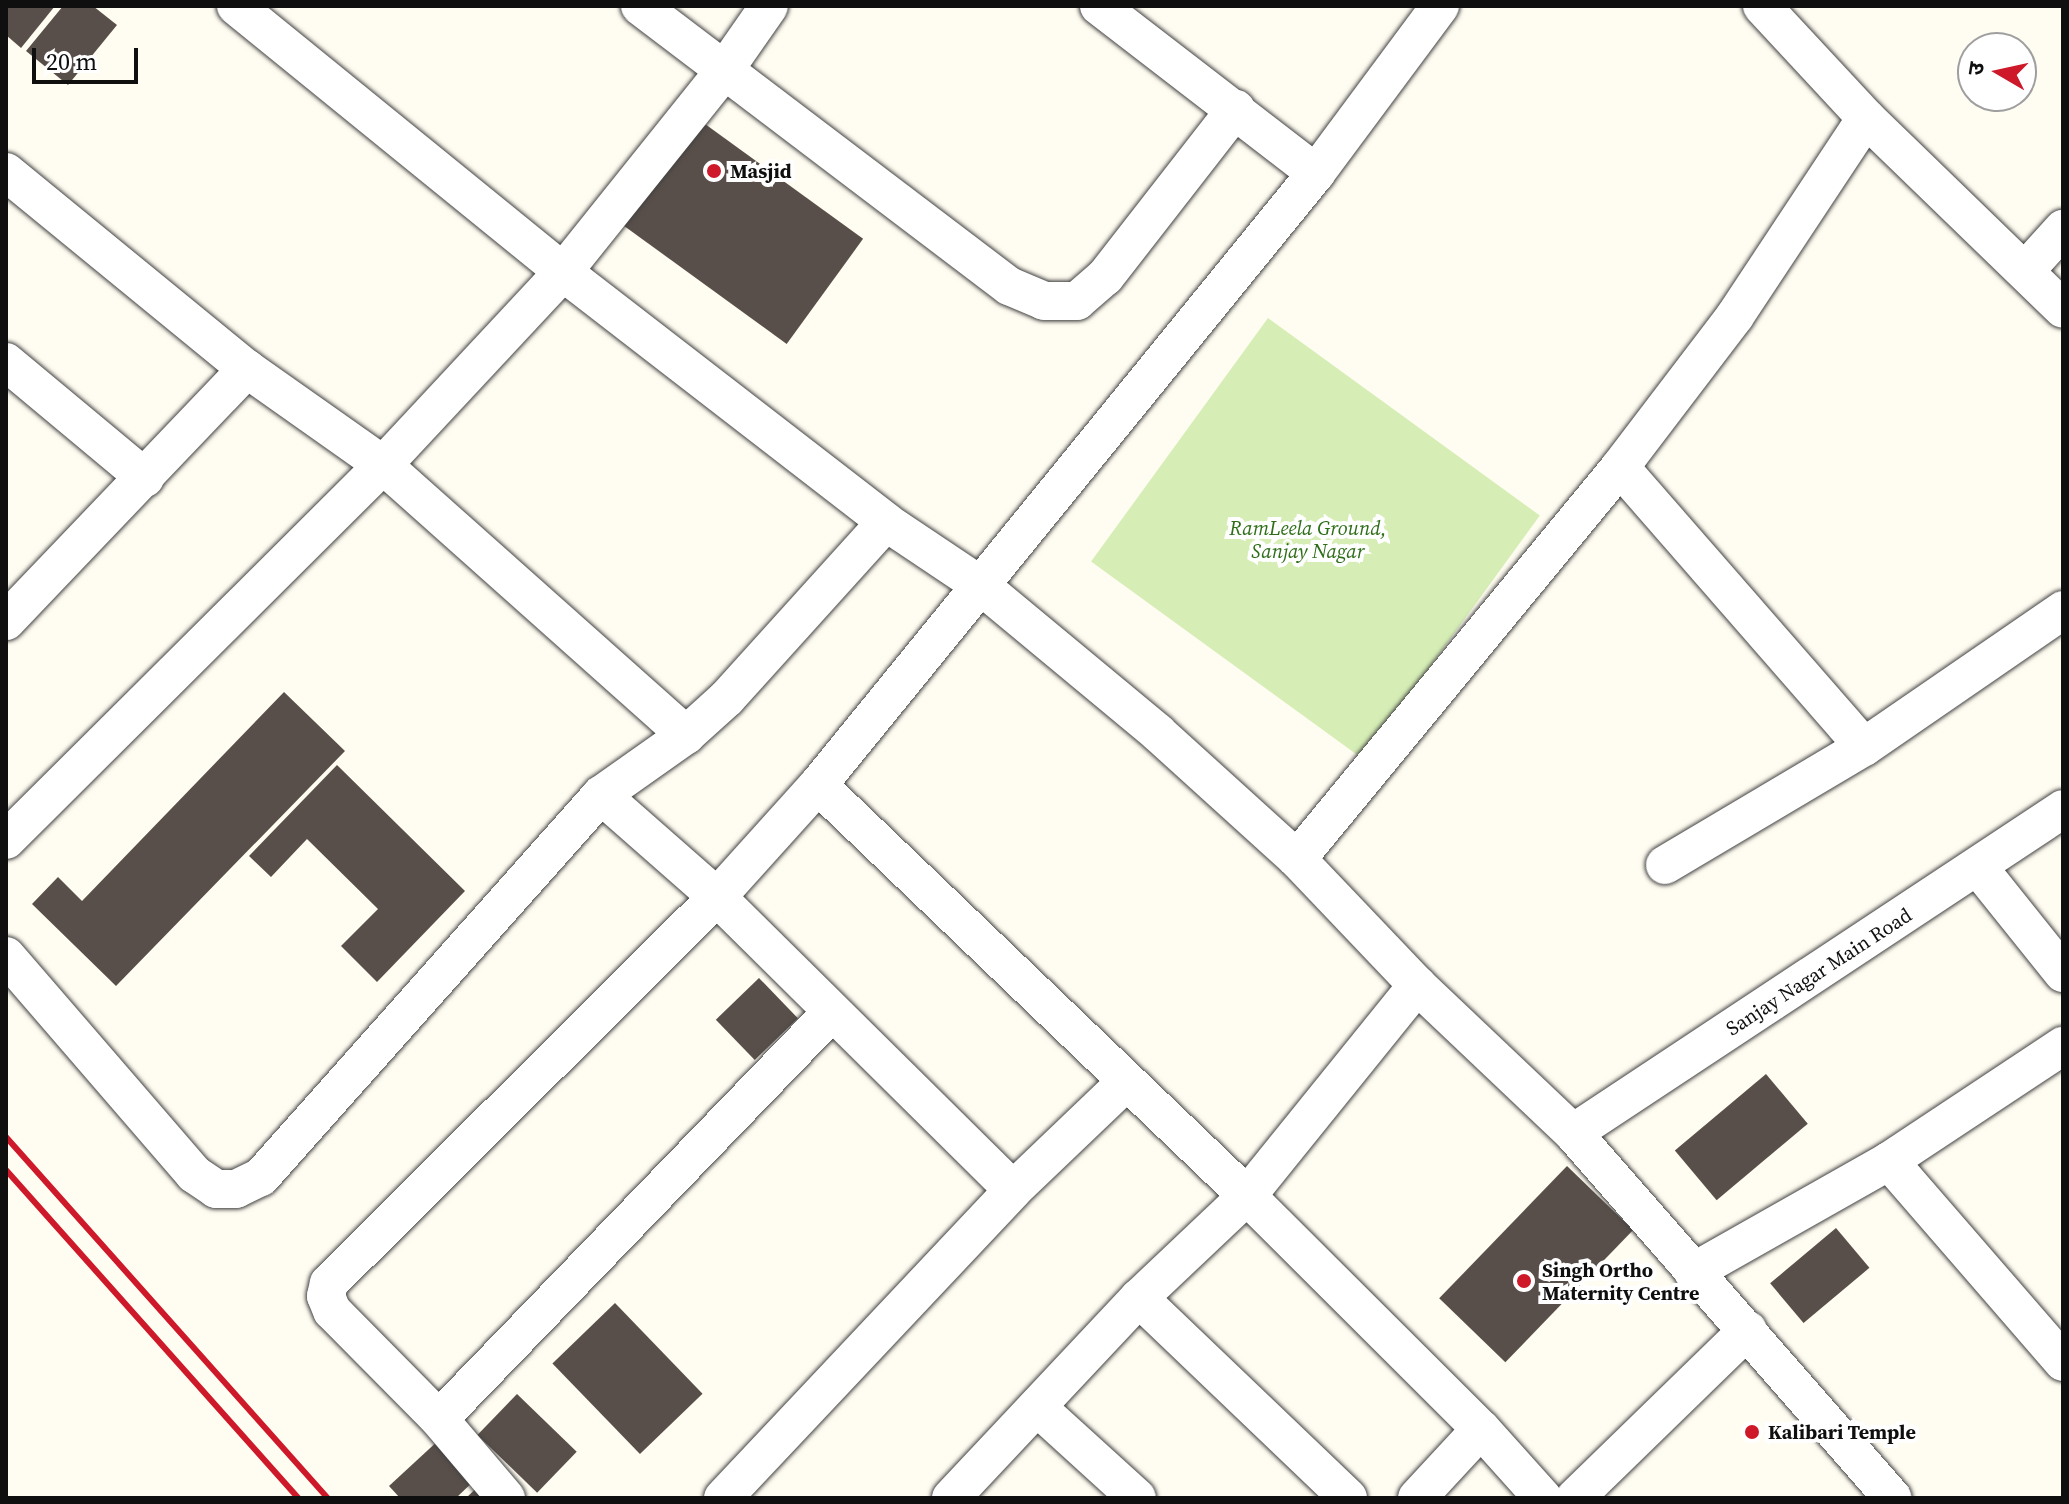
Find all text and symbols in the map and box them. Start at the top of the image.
scale bar [36,32,142,82]
north arrow [1957,32,2037,112]
text: 20 m [46,45,97,78]
text: उ [1959,60,1991,77]
place label: Masjid [730,159,792,183]
marker: Masjid [705,162,723,180]
park label: RamLeela Ground, Sanjay Nagar [1229,517,1387,564]
street label: Sanjay Nagar Main Road [1722,903,1916,1041]
place label: Singh Ortho Maternity Centre [1542,1258,1699,1305]
marker: Singh Ortho Maternity Centre [1513,1270,1535,1292]
place label: Kalibari Temple [1768,1420,1916,1444]
marker: Kalibari Temple [1743,1423,1761,1441]

